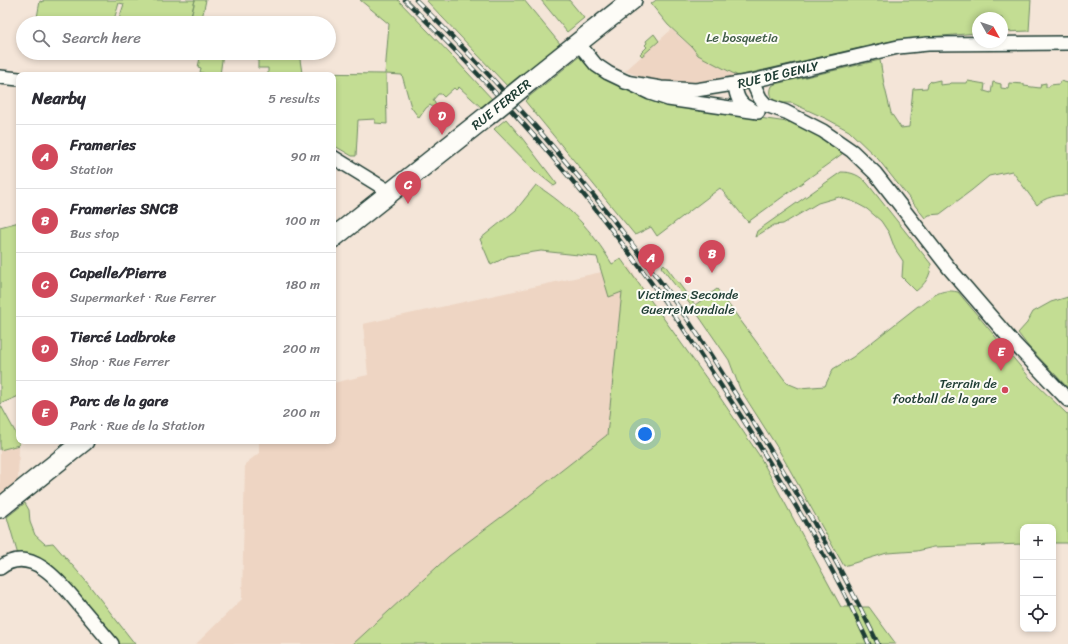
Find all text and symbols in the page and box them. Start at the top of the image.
north arrow [972,12,1008,48]
search box [16,16,336,60]
text: Search here [62,25,141,51]
park label: Le bosquetia [706,26,778,49]
icon: search [30,27,52,49]
street label: RUE DE GENLY [735,54,822,95]
street label: RUE FERRER [466,73,537,136]
text: Nearby [32,83,86,113]
text: 5 results [268,87,320,110]
pin: D [429,102,455,135]
text: Frameries [70,132,136,158]
text: A [41,145,49,168]
text: 90 m [290,145,320,168]
text: Station [70,158,113,181]
pin: C [395,171,421,204]
text: Frameries SNCB [70,196,178,222]
text: B [41,209,49,232]
text: 100 m [285,209,320,232]
text: Bus stop [70,222,119,245]
pin: B [699,240,725,273]
pin: A [638,244,664,277]
text: Capelle/Pierre [70,260,166,286]
text: C [41,273,49,296]
text: 180 m [285,273,320,296]
marker: Victimes Seconde Guerre Mondiale [683,275,693,285]
place label: Victimes Seconde Guerre Mondiale [638,283,738,321]
text: Supermarket · Rue Ferrer [70,286,216,309]
text: Tiercé Ladbroke [70,324,175,350]
text: D [41,337,49,360]
text: 200 m [283,337,320,360]
pin: E [988,338,1014,371]
text: Shop · Rue Ferrer [70,350,170,373]
place label: Terrain de football de la gare [892,372,997,410]
marker: Terrain de football de la gare [1000,385,1010,395]
text: Parc de la gare [70,388,168,414]
text: E [41,401,49,424]
text: 200 m [283,401,320,424]
text: Park · Rue de la Station [70,414,205,437]
your location [635,424,655,444]
map controls [1020,524,1056,632]
button: + [1020,524,1056,560]
button: − [1020,560,1056,596]
button: locate [1020,596,1056,632]

